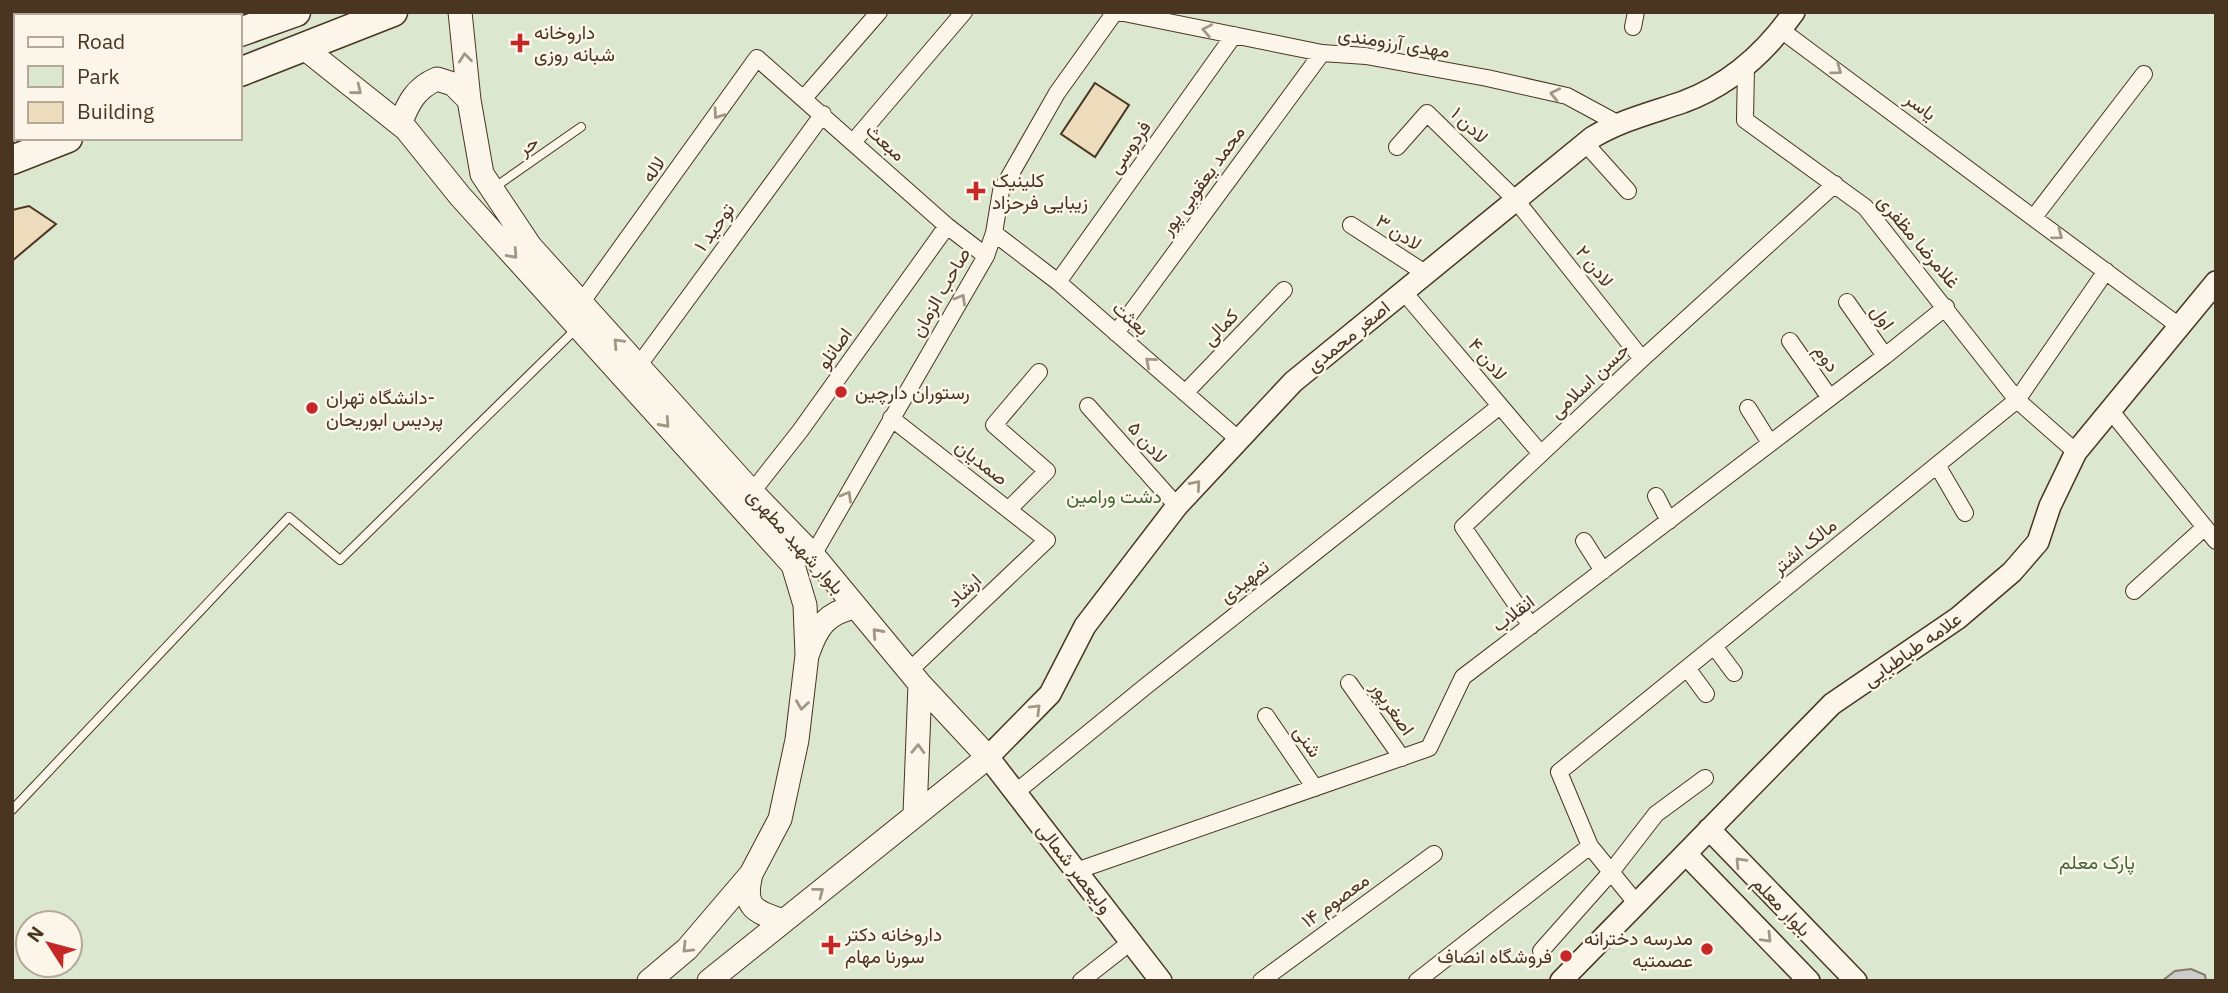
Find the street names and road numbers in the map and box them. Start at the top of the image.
street label: مهدی آرزومندی [1336,21,1452,63]
street label: یاسر [1900,86,1941,126]
street label: لادن ۱ [1446,102,1494,148]
street label: فردوسی [1102,116,1156,178]
street label: مبعث [861,118,911,166]
street label: محمد یعقوبی پور [1154,121,1251,241]
street label: حر [512,129,543,161]
street label: لاله [636,151,670,187]
street label: غلامرضا مظفری [1873,189,1965,293]
street label: توحید ۱ [688,198,740,256]
street label: لادن ۳ [1372,208,1426,256]
street label: لادن ۲ [1571,240,1619,292]
street label: صاحب الزمان [905,243,975,341]
street label: اصغر محمدی [1301,295,1395,377]
street label: بعثت [1108,296,1154,340]
street label: اول [1866,300,1900,334]
street label: کمالی [1197,304,1243,350]
street label: اصانلو [811,323,857,373]
street label: لادن ۴ [1463,333,1513,385]
street label: حسن اسلامی [1544,337,1634,423]
street label: دوم [1808,339,1845,377]
street label: لادن ۵ [1123,416,1173,468]
street label: صمدیان [951,434,1013,490]
street label: بلوار شهید مطهری [742,483,850,599]
street label: مالک اشتر [1766,513,1841,580]
street label: تمهیدی [1214,554,1274,608]
street label: ارشاد [942,568,986,612]
street label: انقلاب [1487,589,1539,637]
street label: علامه طباطبایی [1858,606,1966,692]
street label: اصغرپور [1364,676,1420,741]
street label: شنی [1289,720,1327,762]
street label: ولیعصر شمالی [1032,818,1118,918]
street label: ۱۴ معصوم [1296,867,1374,933]
street label: بلوار معلم [1747,871,1817,942]

